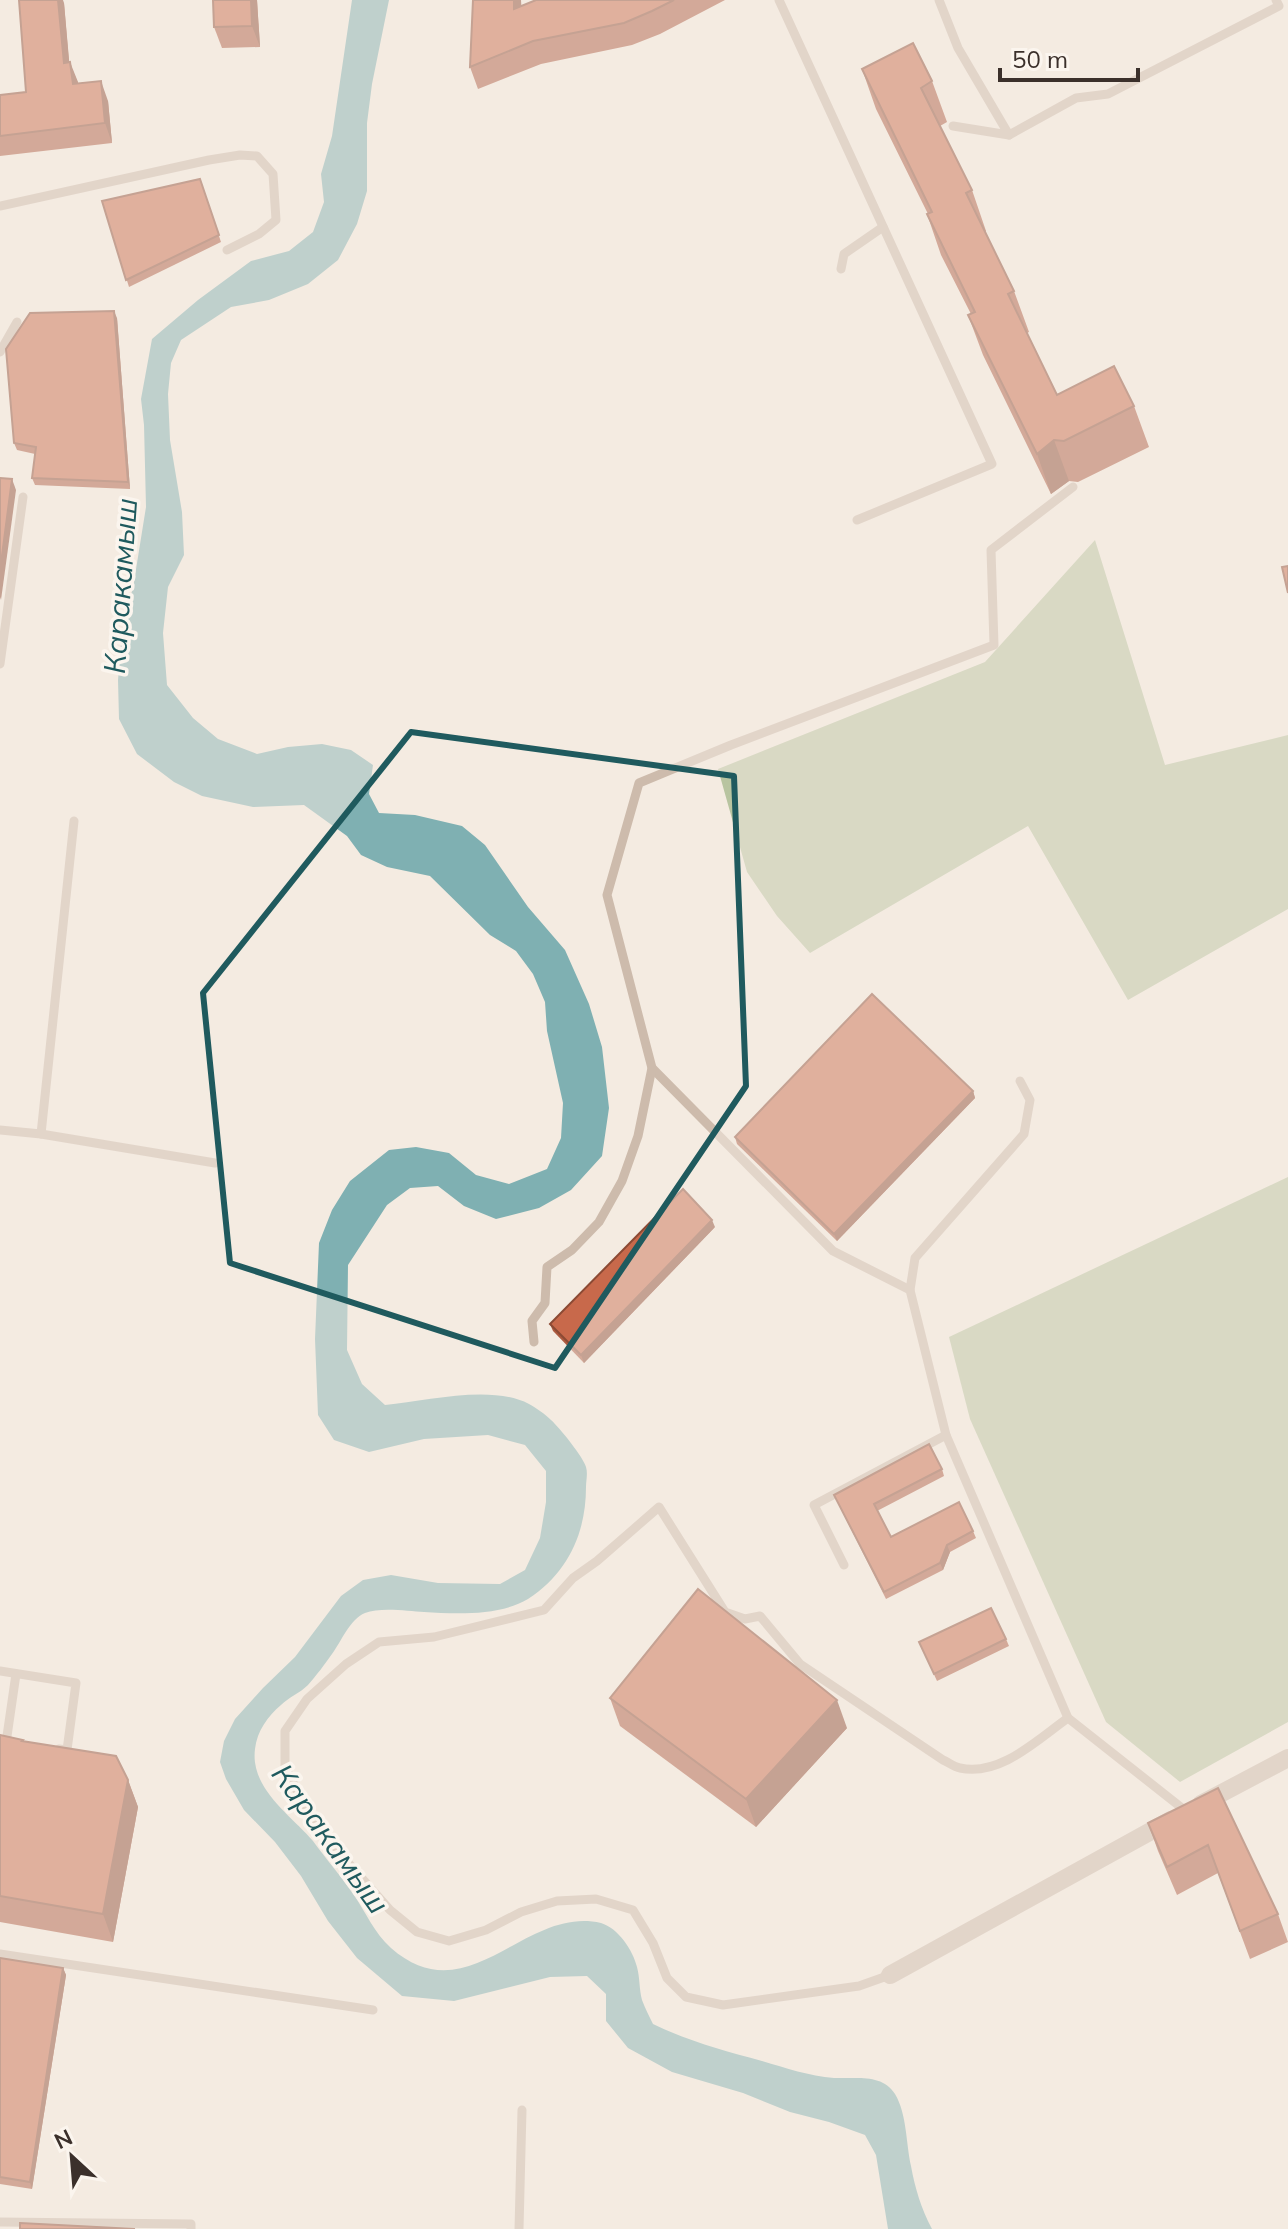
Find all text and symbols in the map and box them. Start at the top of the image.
scale bar [1000,32,1138,82]
text: 50 m [1012,44,1068,74]
water label: Каракамыш [95,497,145,675]
water label: Каракамыш [264,1756,398,1921]
north arrow [32,2117,112,2197]
text: N [50,2123,77,2155]

